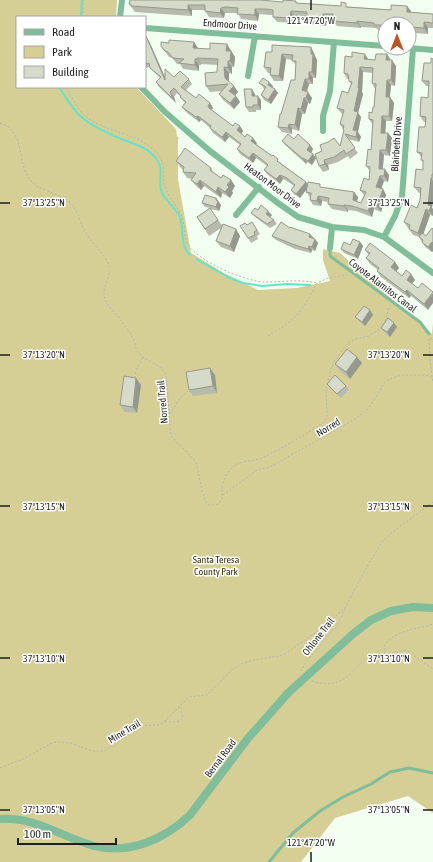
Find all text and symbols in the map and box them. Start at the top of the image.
text: 121°47'20"W [287,15,336,26]
legend [16,16,146,88]
north arrow [377,16,417,56]
street label: Endmoor Drive [203,17,258,32]
text: N [394,20,400,32]
text: Road [52,25,75,39]
text: Park [52,45,73,59]
text: Building [52,65,90,79]
street label: Blairbeth Drive [389,116,404,172]
street label: Heaton Moor Drive [242,160,304,211]
text: 37°13'25"N [23,197,65,208]
text: 37°13'25"N [368,197,410,208]
street label: Coyote Alamitos Canal [347,256,419,315]
text: 37°13'20"N [23,349,65,360]
text: 37°13'20"N [368,349,410,360]
street label: Norred Trail [155,380,170,424]
street label: Norred [314,416,342,439]
text: 37°13'15"N [23,501,65,512]
text: 37°13'15"N [368,501,410,512]
park label: Santa Teresa County Park [193,554,240,577]
street label: Ohlone Trail [300,615,337,657]
text: 37°13'10"N [23,653,65,664]
text: 37°13'10"N [368,653,410,664]
street label: Mine Trail [106,717,143,745]
street label: Bernal Road [203,737,238,780]
text: 37°13'05"N [23,804,65,815]
text: 37°13'05"N [368,804,410,815]
scale bar [18,820,116,846]
text: 100 m [24,827,51,841]
text: 121°47'20"W [287,837,336,848]

